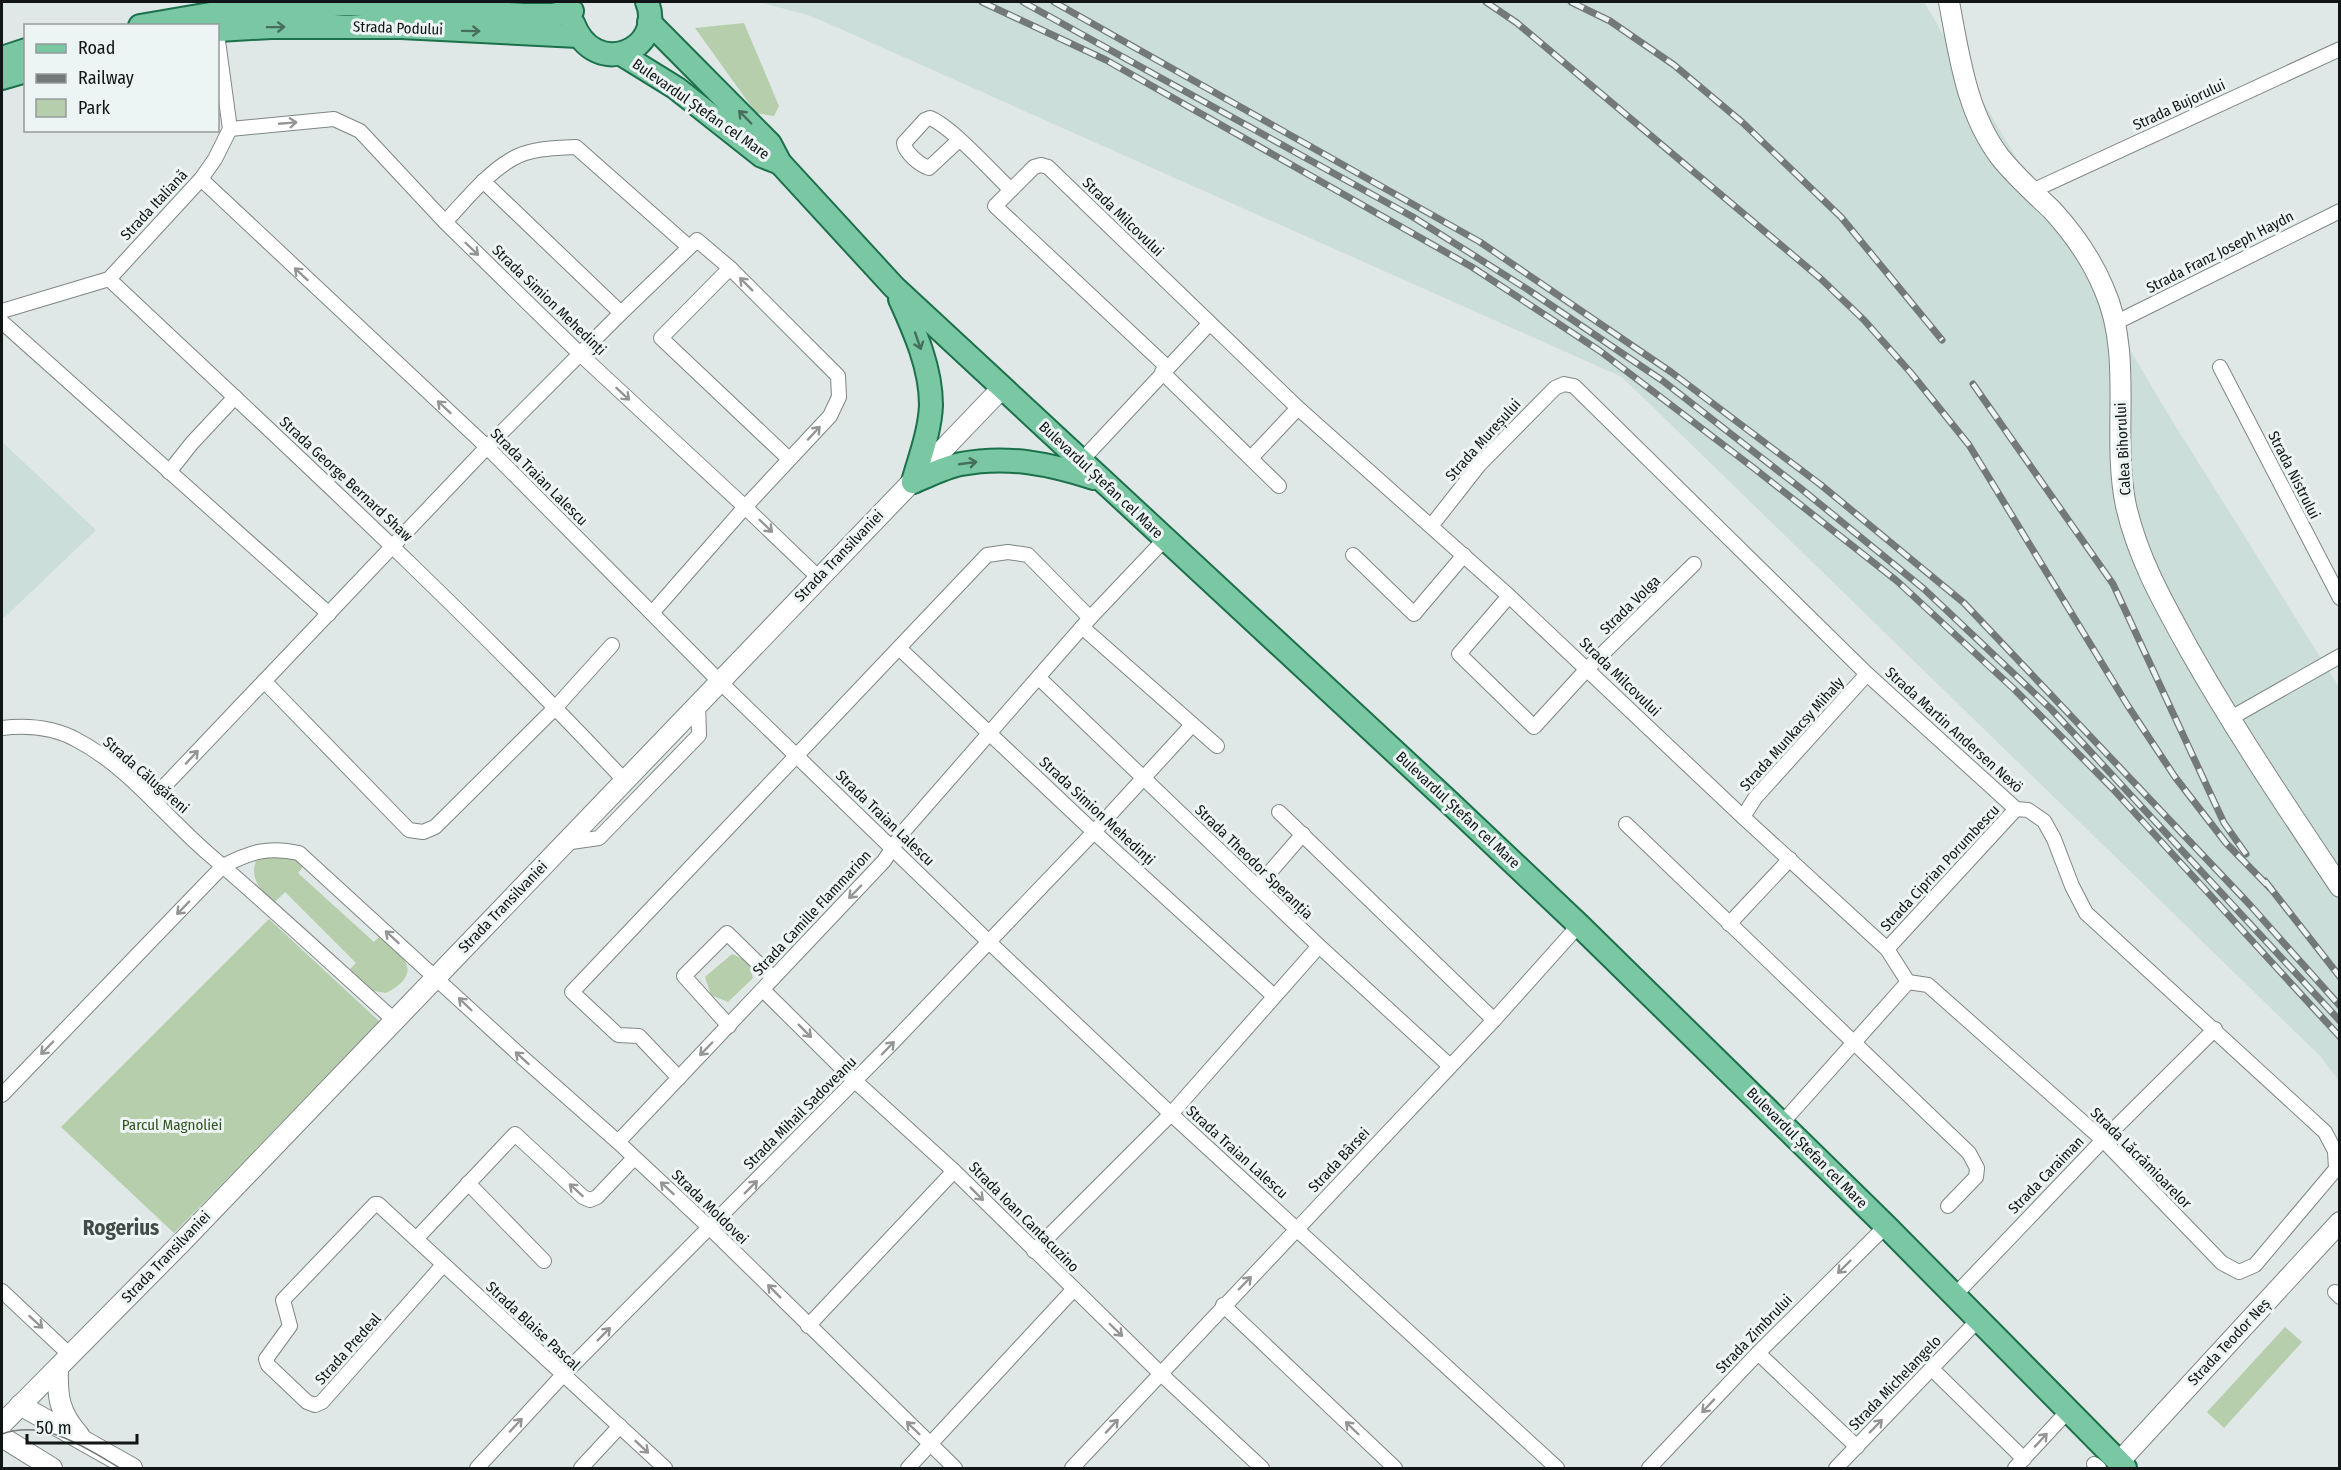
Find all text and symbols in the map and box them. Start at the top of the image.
street label: Strada Podului [353,17,443,39]
one-way arrow [265,21,285,32]
legend [24,24,219,132]
one-way arrow [460,26,480,37]
text: Road [78,37,115,59]
street label: Bulevardul Ștefan cel Mare [628,55,773,164]
text: Railway [78,67,134,89]
street label: Strada Bujorului [2130,76,2228,134]
text: Park [78,97,111,119]
one-way arrow [738,110,752,125]
one-way arrow [278,117,297,128]
street label: Strada Italiană [117,166,191,244]
street label: Strada Milcovului [1079,174,1167,260]
street label: Strada Franz Joseph Haydn [2143,207,2297,297]
street label: Strada Simion Mehedinți [488,241,610,360]
one-way arrow [464,242,479,256]
one-way arrow [294,267,309,281]
one-way arrow [739,277,754,292]
one-way arrow [914,331,925,350]
one-way arrow [615,387,630,401]
street label: Strada Mureșului [1442,395,1525,485]
one-way arrow [436,400,451,414]
street label: Calea Bihorului [2112,402,2134,496]
street label: Strada George Bernard Shaw [276,413,416,545]
street label: Bulevardul Ștefan cel Mare [1035,418,1167,543]
street label: Strada Traian Lalescu [487,425,591,529]
one-way arrow [807,426,821,441]
street label: Strada Nistrului [2264,428,2324,522]
one-way arrow [958,458,978,469]
street label: Strada Transilvaniei [791,506,887,606]
one-way arrow [758,519,773,534]
street label: Strada Volga [1596,572,1664,638]
street label: Strada Milcovului [1576,634,1664,720]
street label: Strada Martin Andersen Nexö [1881,663,2027,797]
street label: Strada Munkacsy Mihaly [1736,673,1848,795]
street label: Strada Călugăreni [99,733,193,817]
street label: Bulevardul Ștefan cel Mare [1392,748,1524,873]
one-way arrow [185,749,199,764]
street label: Strada Simion Mehedinți [1035,753,1158,870]
street label: Strada Traian Lalescu [832,766,938,870]
street label: Strada Theodor Speranția [1191,801,1317,924]
street label: Strada Ciprian Porumbescu [1877,801,2003,935]
street label: Strada Camille Flammarion [749,846,875,980]
street label: Strada Transilvaniei [455,857,551,957]
one-way arrow [847,885,862,900]
one-way arrow [175,900,190,915]
one-way arrow [385,930,400,944]
one-way arrow [457,997,472,1012]
one-way arrow [797,1024,812,1038]
one-way arrow [40,1040,54,1055]
one-way arrow [880,1040,895,1055]
one-way arrow [699,1042,714,1057]
one-way arrow [515,1051,530,1065]
street label: Strada Mihail Sadoveanu [740,1053,860,1173]
street label: Bulevardul Ștefan cel Mare [1742,1084,1871,1213]
street label: Strada Traian Lalescu [1183,1102,1291,1202]
street label: Strada Lăcrămioarelor [2087,1104,2196,1213]
park label: Parcul Magnoliei [122,1116,222,1134]
street label: Strada Bârsei [1305,1124,1373,1196]
street label: Strada Caraiman [2004,1132,2088,1218]
street label: Strada Ioan Cantacuzino [965,1158,1083,1276]
street label: Strada Moldovei [668,1166,752,1248]
one-way arrow [744,1179,758,1194]
one-way arrow [660,1181,675,1196]
one-way arrow [568,1183,583,1197]
one-way arrow [969,1186,984,1201]
street label: Strada Transilvaniei [118,1207,214,1307]
district label: Rogerius [83,1215,159,1241]
one-way arrow [1837,1260,1852,1275]
one-way arrow [1237,1276,1251,1291]
street label: Strada Blaise Pascal [482,1278,584,1374]
one-way arrow [766,1284,781,1299]
street label: Strada Zimbrului [1712,1291,1796,1377]
street label: Strada Teodor Neș [2184,1295,2275,1390]
street label: Strada Predeal [311,1310,385,1388]
one-way arrow [28,1315,43,1329]
one-way arrow [1109,1323,1124,1338]
one-way arrow [596,1327,611,1342]
street label: Strada Michelangelo [1845,1332,1945,1434]
one-way arrow [1700,1399,1715,1414]
scale bar [27,1407,136,1445]
text: 50 m [36,1417,72,1439]
one-way arrow [509,1418,524,1433]
one-way arrow [1105,1419,1119,1434]
one-way arrow [1869,1419,1884,1434]
one-way arrow [905,1420,920,1435]
one-way arrow [1345,1421,1360,1435]
one-way arrow [2034,1433,2048,1448]
one-way arrow [635,1440,650,1454]

